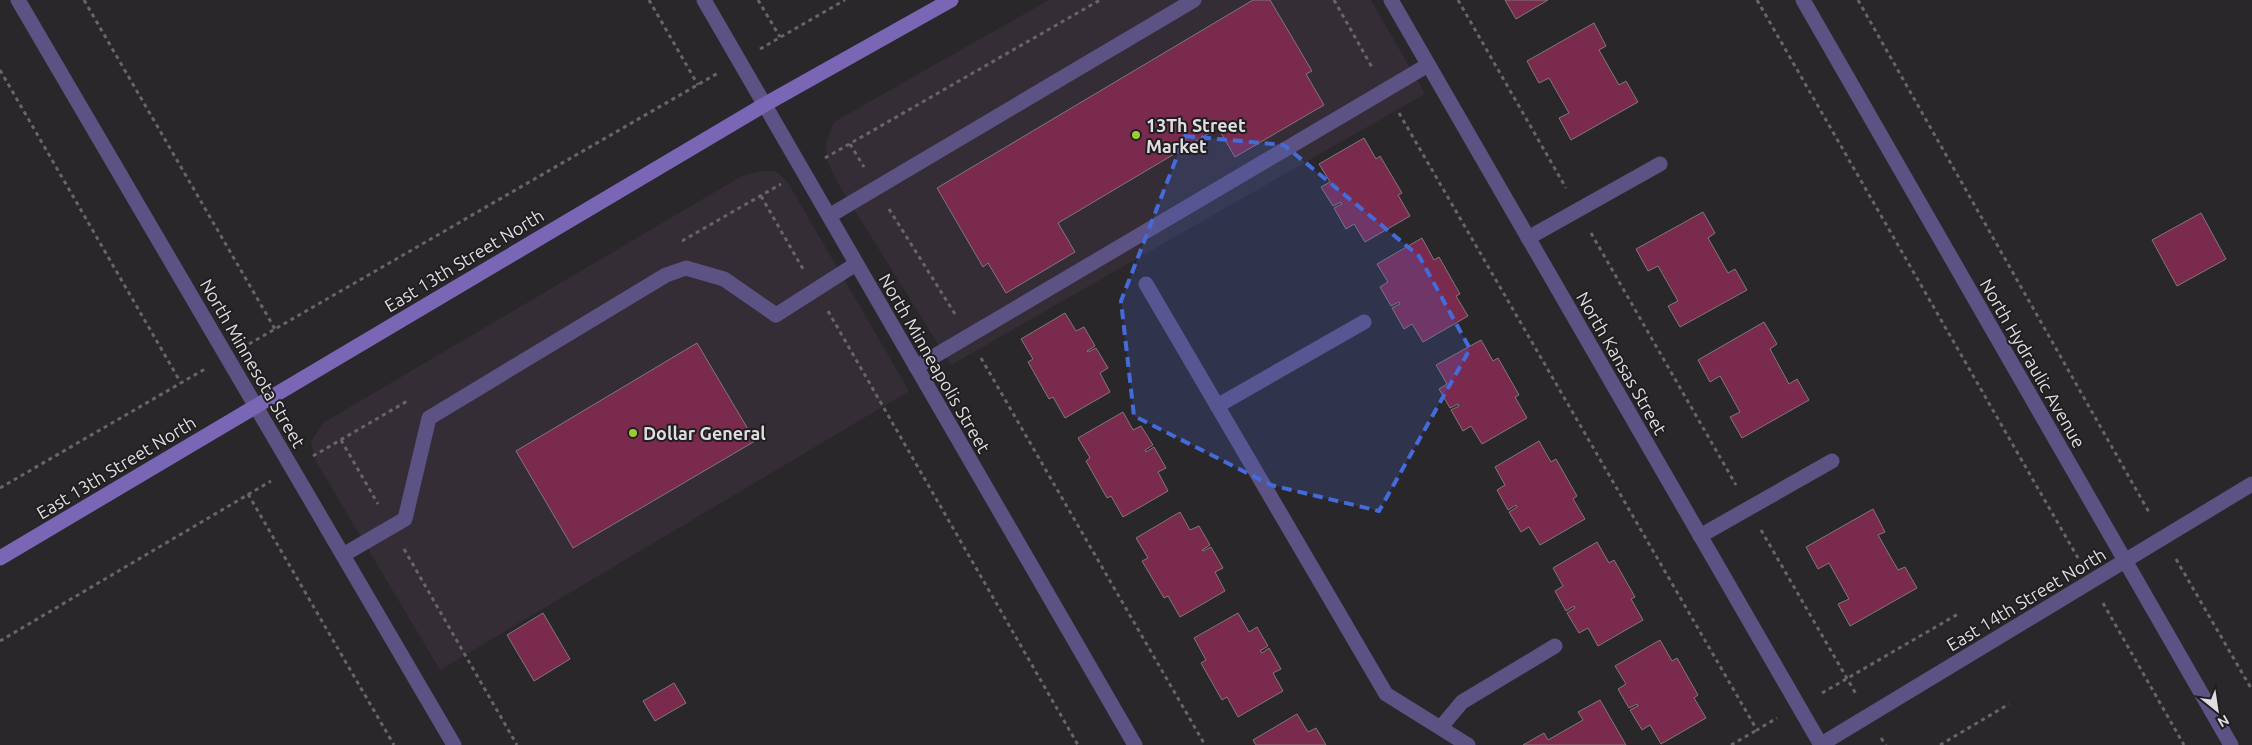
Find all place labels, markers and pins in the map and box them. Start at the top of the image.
place label: 13Th Street Market [1146,115,1246,156]
marker: 13Th Street Market [1130,129,1142,141]
place label: Dollar General [643,423,766,443]
marker: Dollar General [627,427,639,439]

